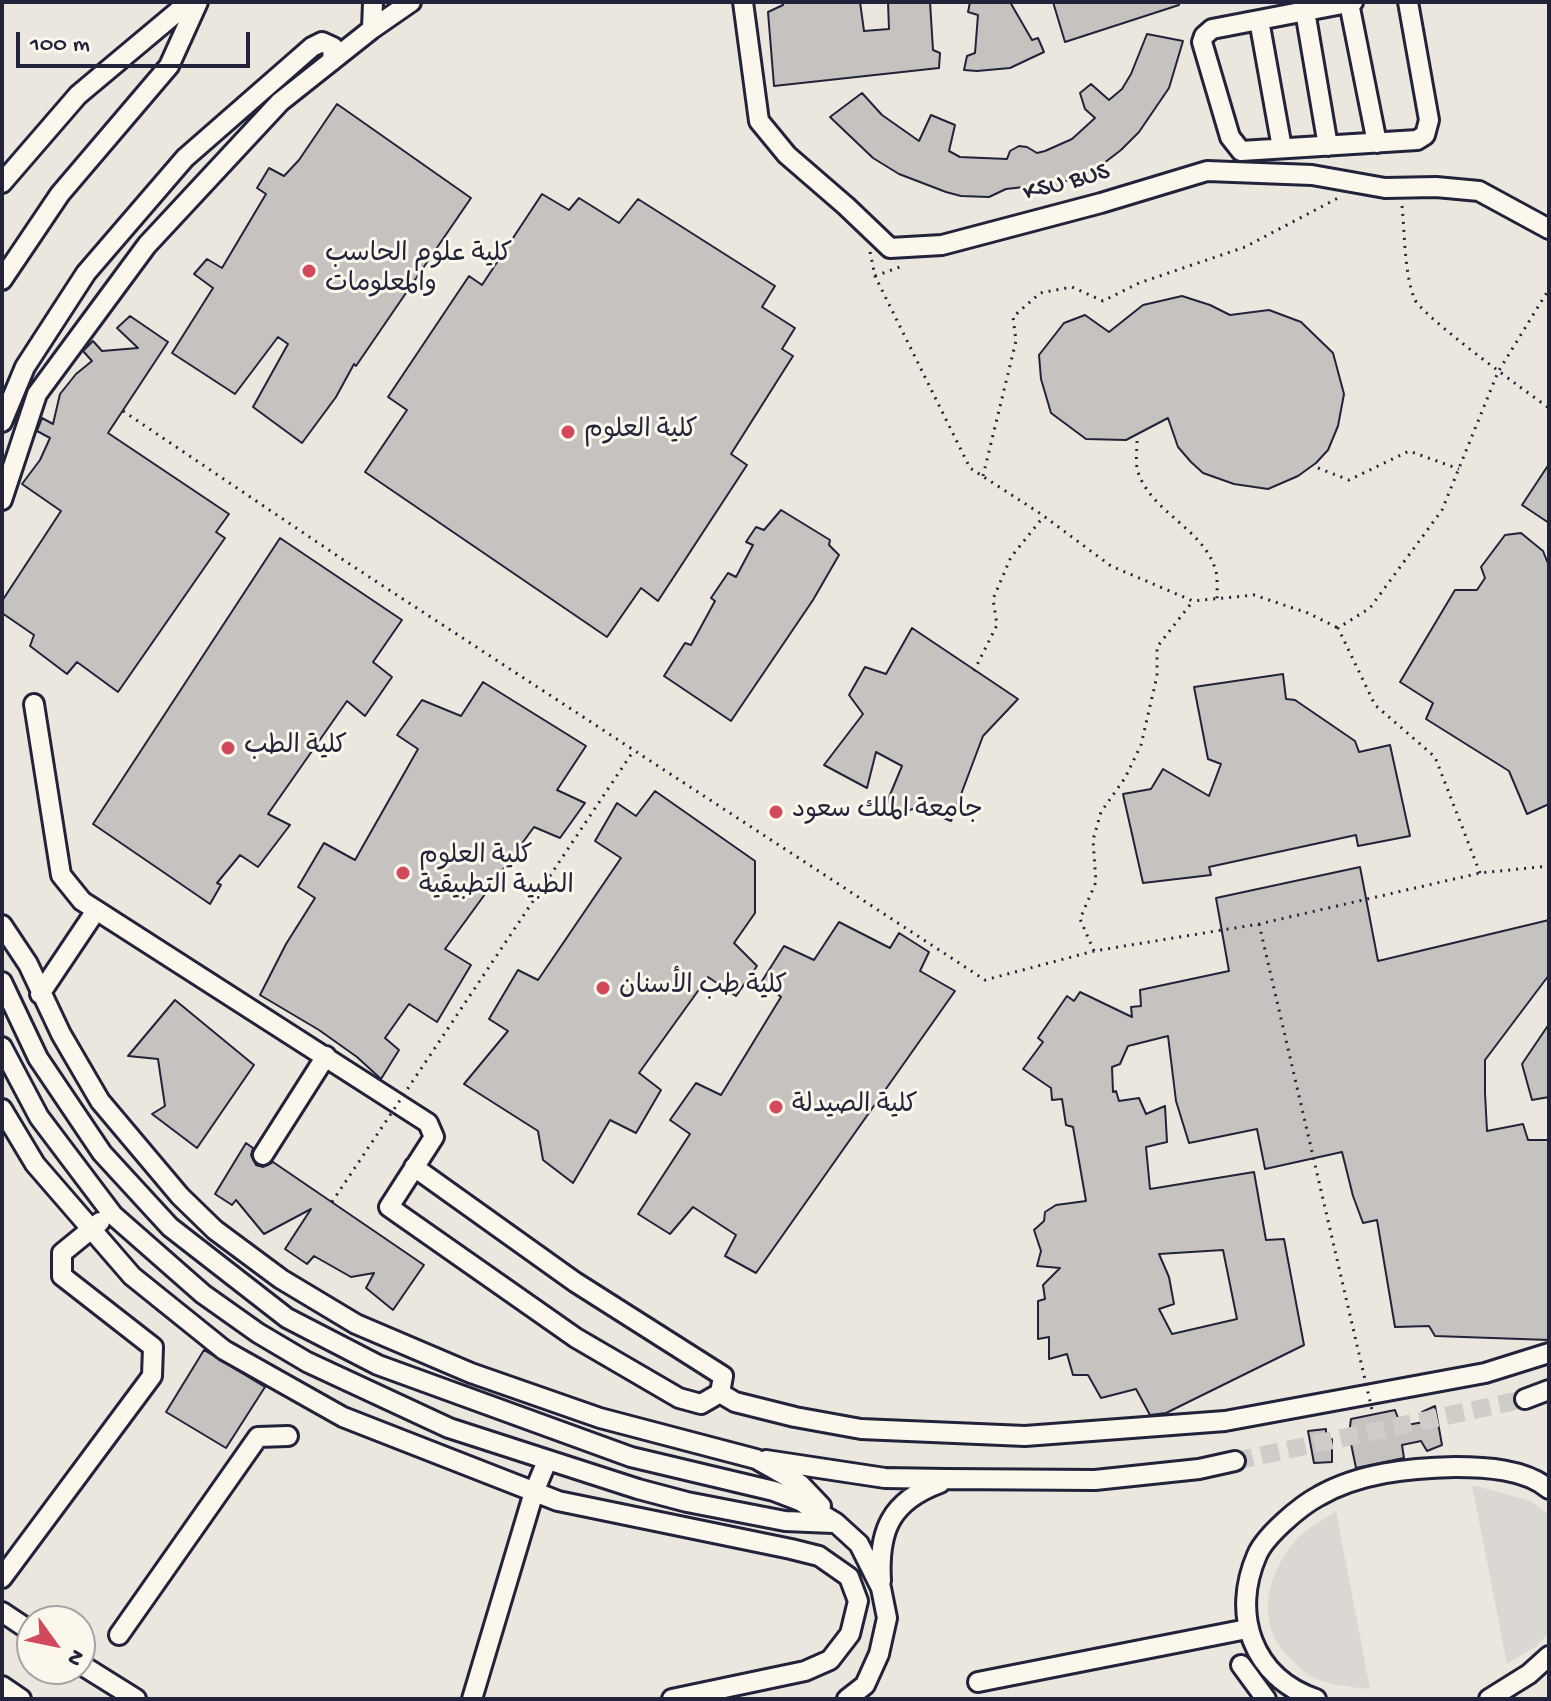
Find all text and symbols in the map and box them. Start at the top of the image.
scale bar [20,16,254,66]
text: 100 m [30,31,90,60]
street label: KSU BUS [1021,158,1113,210]
place label: كلية علوم الحاسب والمعلومات [325,240,512,302]
marker: كلية علوم الحاسب والمعلومات [300,262,318,280]
place label: كلية العلوم [584,416,698,448]
marker: كلية العلوم [559,423,577,441]
place label: كلية الطب [244,732,347,764]
marker: كلية الطب [219,739,237,757]
place label: جامعة الملك سعود [792,796,983,828]
marker: جامعة الملك سعود [767,803,785,821]
place label: كلية العلوم الطبية التطبيقية [419,842,574,904]
marker: كلية العلوم الطبية التطبيقية [394,864,412,882]
place label: كلية طب الأسنان [619,972,787,1004]
marker: كلية طب الأسنان [594,979,612,997]
place label: كلية الصيدلة [792,1091,918,1123]
marker: كلية الصيدلة [767,1098,785,1116]
north arrow [16,1605,96,1685]
text: N [60,1644,89,1670]

